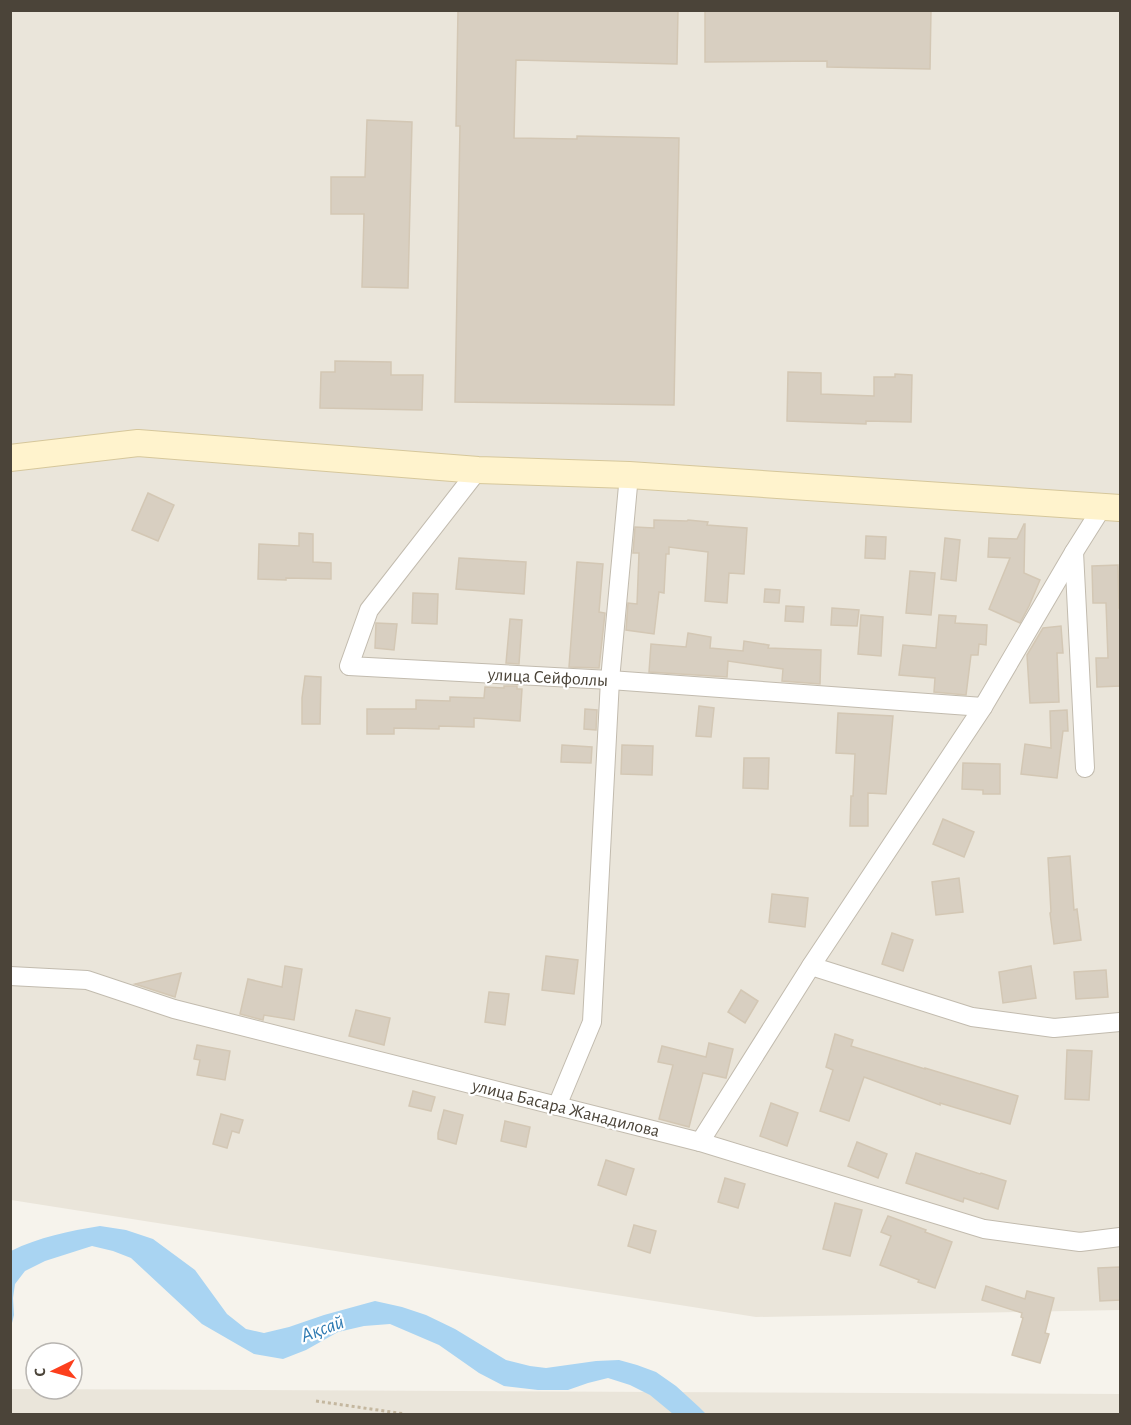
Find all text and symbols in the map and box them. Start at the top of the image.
street label: улица Сейфоллы [486,666,609,690]
street label: улица Басара Жанадилова [469,1077,661,1141]
water label: Ақсай [297,1312,347,1346]
north arrow [24,1341,84,1401]
text: С [32,1367,48,1377]

